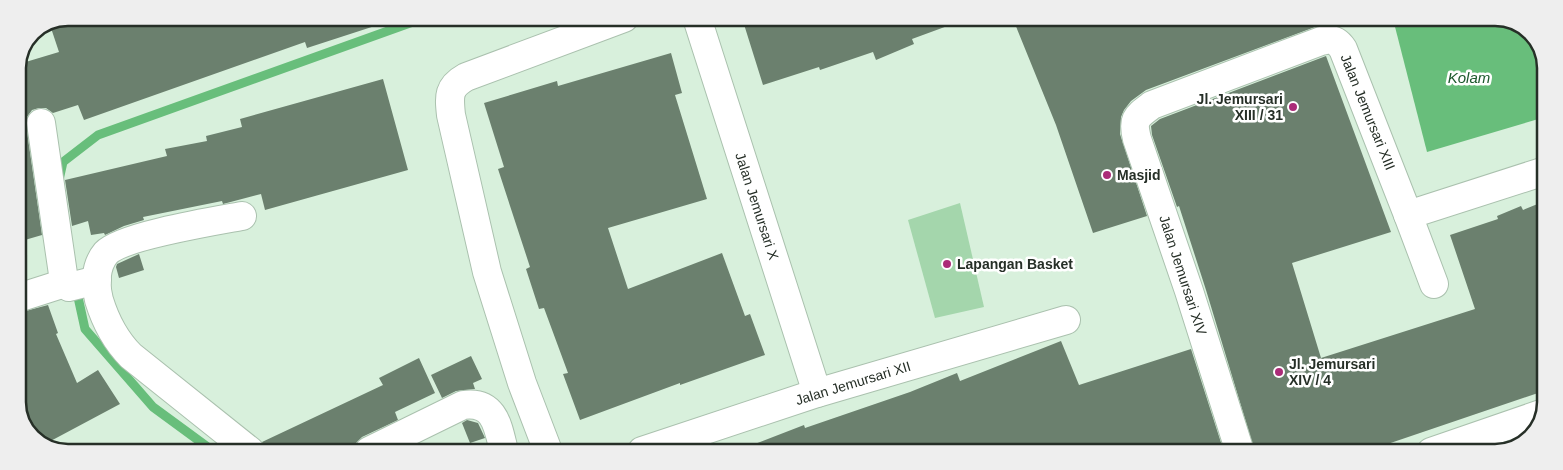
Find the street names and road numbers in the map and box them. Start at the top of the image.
street label: Jalan Jemursari XIII [1337,52,1399,172]
street label: Jalan Jemursari X [732,150,782,262]
street label: Jalan Jemursari XIV [1156,213,1210,338]
street label: Jalan Jemursari XII [793,358,913,408]

